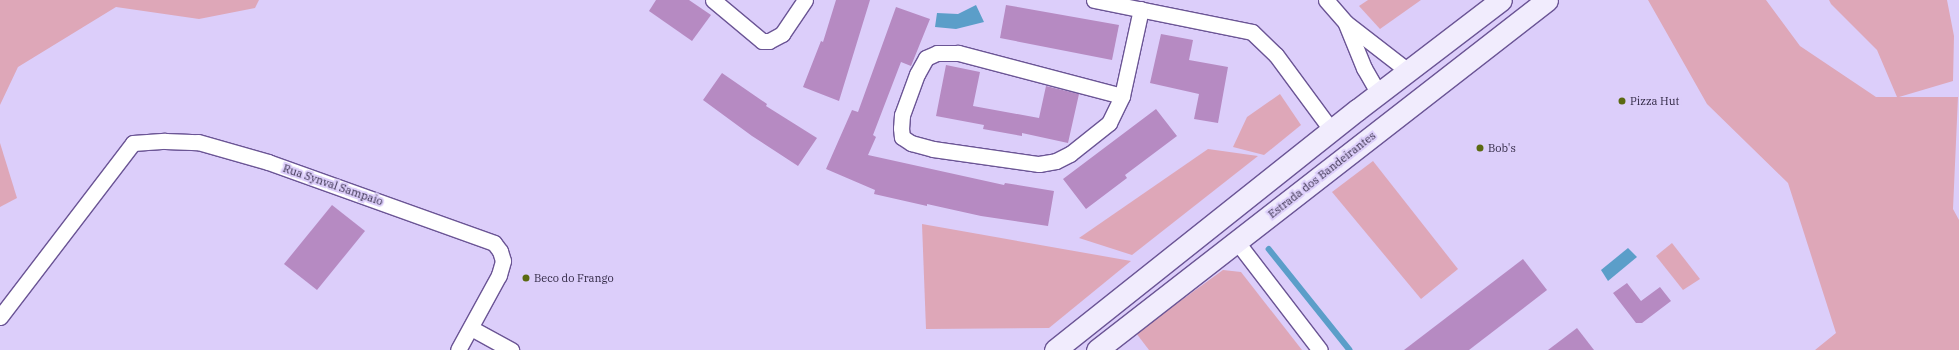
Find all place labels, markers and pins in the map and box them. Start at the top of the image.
place label: Pizza Hut [1630,94,1679,108]
marker: Pizza Hut [1617,96,1627,106]
place label: Bob's [1488,141,1516,155]
marker: Bob's [1475,143,1485,153]
place label: Beco do Frango [534,271,614,285]
marker: Beco do Frango [521,273,531,283]

